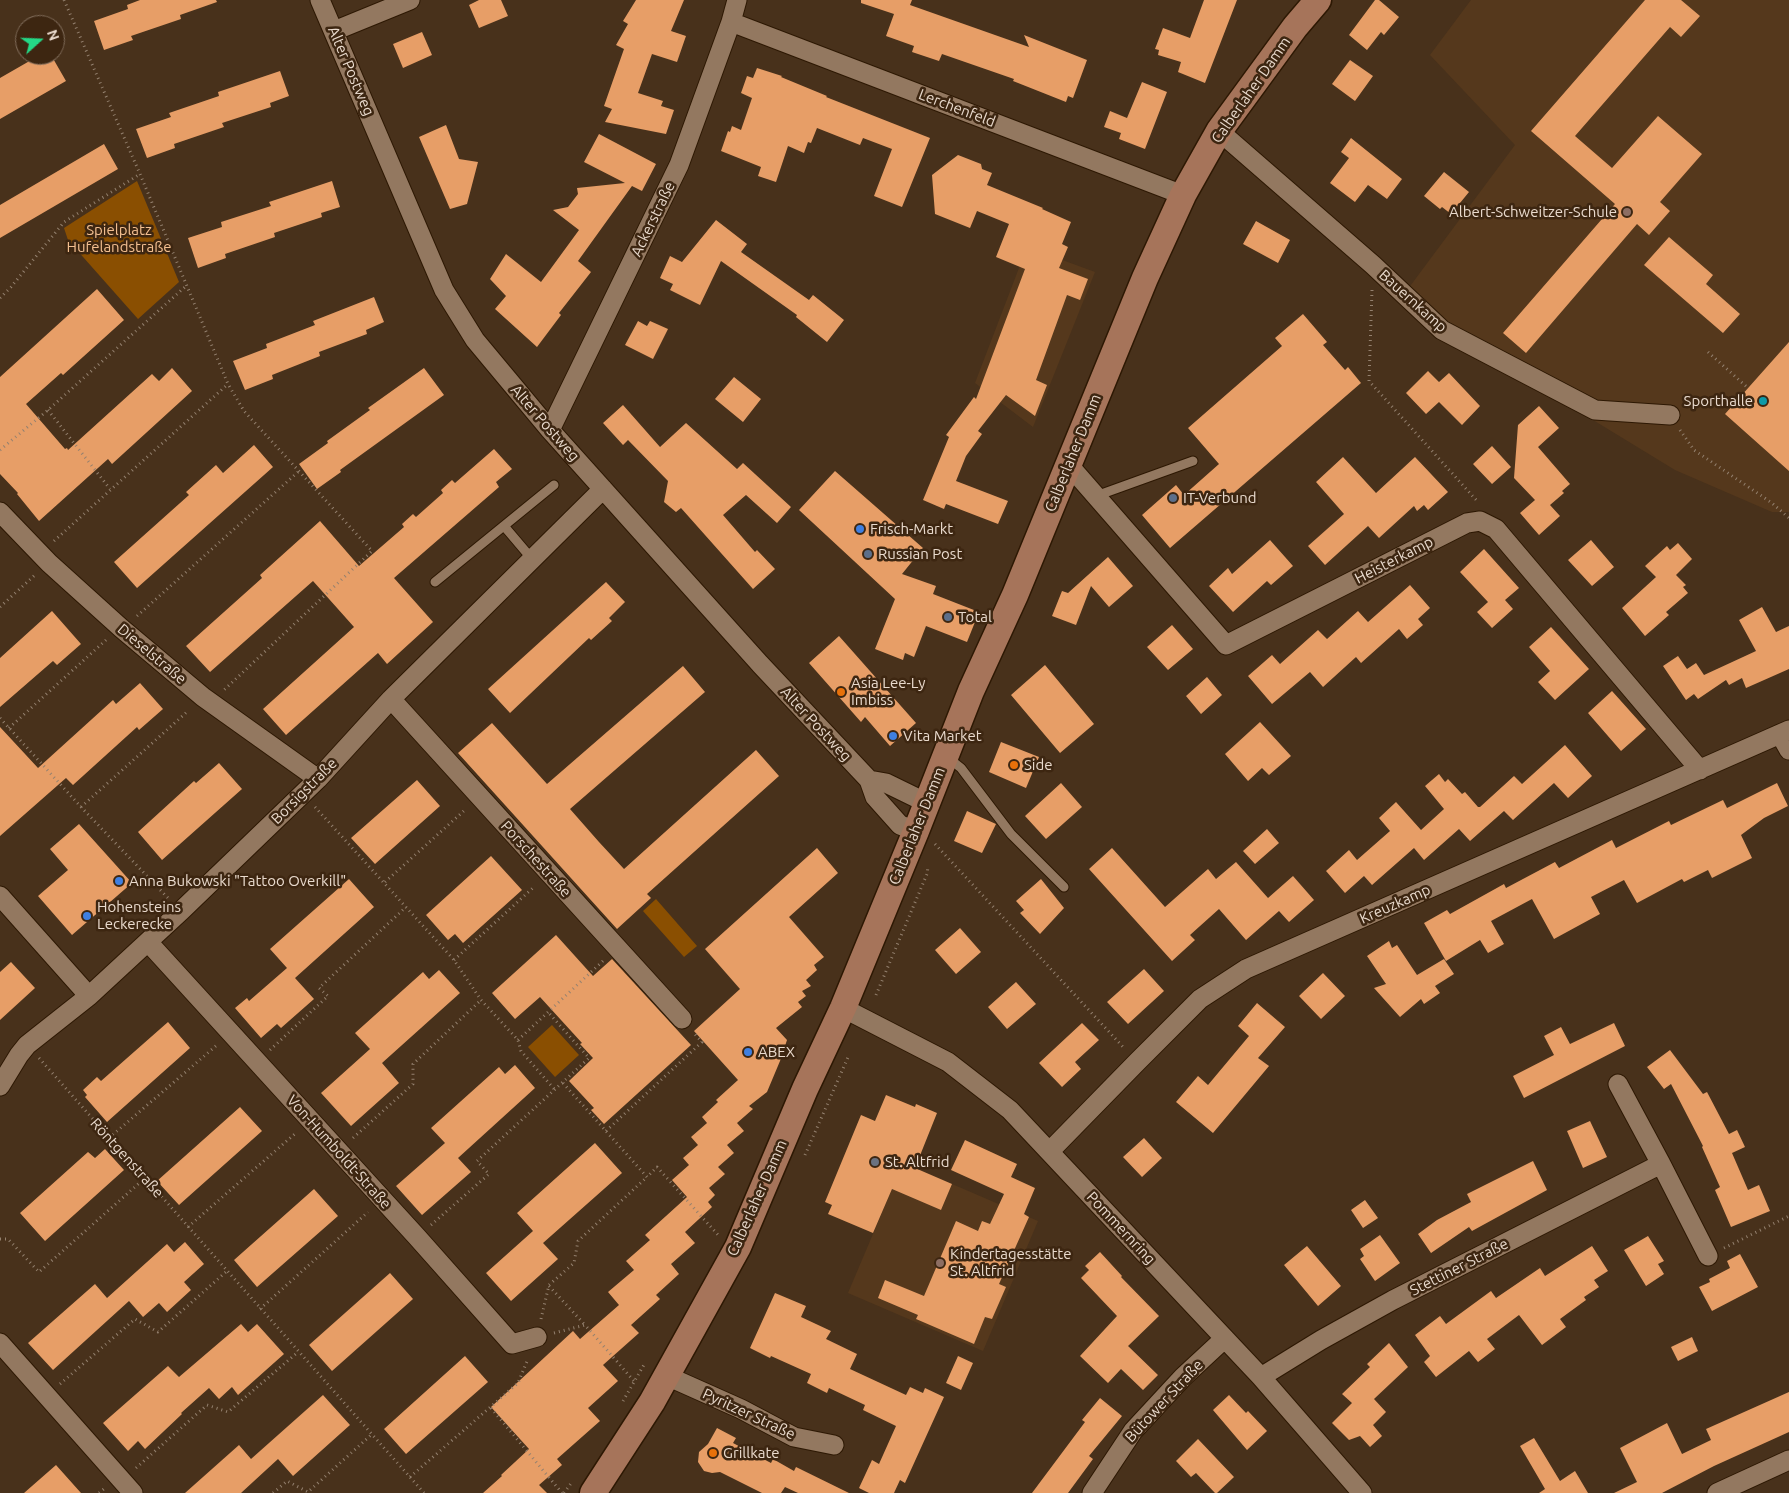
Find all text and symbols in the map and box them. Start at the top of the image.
north arrow [15,15,65,65]
street label: Alter Postweg [324,24,378,118]
text: N [44,28,62,43]
street label: Calberlaher Damm [1208,33,1294,147]
street label: Lerchenfeld [916,85,998,131]
street label: Ackerstraße [627,179,679,259]
place label: Albert-Schweitzer-Schule [1449,203,1617,221]
marker: Albert-Schweitzer-Schule [1621,206,1633,218]
park label: Spielplatz Hufelandstraße [66,221,172,256]
street label: Bauernkamp [1375,266,1451,336]
street label: Alter Postweg [507,381,583,465]
street label: Calberlaher Damm [1041,391,1105,515]
place label: Sporthalle [1684,392,1753,410]
marker: Sporthalle [1757,395,1769,407]
place label: IT-Verbund [1183,489,1256,507]
marker: IT-Verbund [1167,492,1179,504]
place label: Frisch-Markt [870,520,953,538]
marker: Frisch-Markt [854,523,866,535]
street label: Heisterkamp [1352,533,1436,587]
place label: Russian Post [878,545,962,563]
marker: Russian Post [862,548,874,560]
place label: Total [958,608,992,626]
marker: Total [942,611,954,623]
street label: Dieselstraße [114,620,190,688]
place label: Asia Lee-Ly Imbiss [851,674,925,709]
street label: Alter Postweg [777,683,855,765]
marker: Asia Lee-Ly Imbiss [835,686,847,698]
place label: Vita Market [903,727,982,745]
marker: Vita Market [887,730,899,742]
street label: Borsigstraße [267,754,341,828]
place label: Side [1024,756,1053,774]
marker: Side [1008,759,1020,771]
street label: Calberlaher Damm [885,764,949,888]
street label: Porschestraße [497,817,575,901]
place label: Anna Bukowski "Tattoo Overkill" [129,872,346,890]
marker: Anna Bukowski "Tattoo Overkill" [113,875,125,887]
street label: Kreuzkamp [1357,880,1433,928]
place label: Hohensteins Leckerecke [97,898,181,933]
marker: Hohensteins Leckerecke [81,910,93,922]
place label: ABEX [758,1043,795,1061]
marker: ABEX [742,1046,754,1058]
street label: Von-Humboldt-Straße [283,1091,395,1213]
street label: Röntgenstraße [86,1114,168,1202]
street label: Calberlaher Damm [723,1137,791,1259]
place label: St. Altfrid [885,1153,949,1171]
marker: St. Altfrid [869,1156,881,1168]
street label: Pommernring [1083,1188,1159,1268]
street label: Stettiner Straße [1407,1234,1511,1300]
place label: Kindertagesstätte St. Altfrid [950,1245,1071,1280]
marker: Kindertagesstätte St. Altfrid [934,1257,946,1269]
street label: Bütower Straße [1121,1356,1207,1446]
street label: Pyritzer Straße [700,1385,798,1443]
place label: Grillkate [723,1444,780,1462]
marker: Grillkate [707,1447,719,1459]

